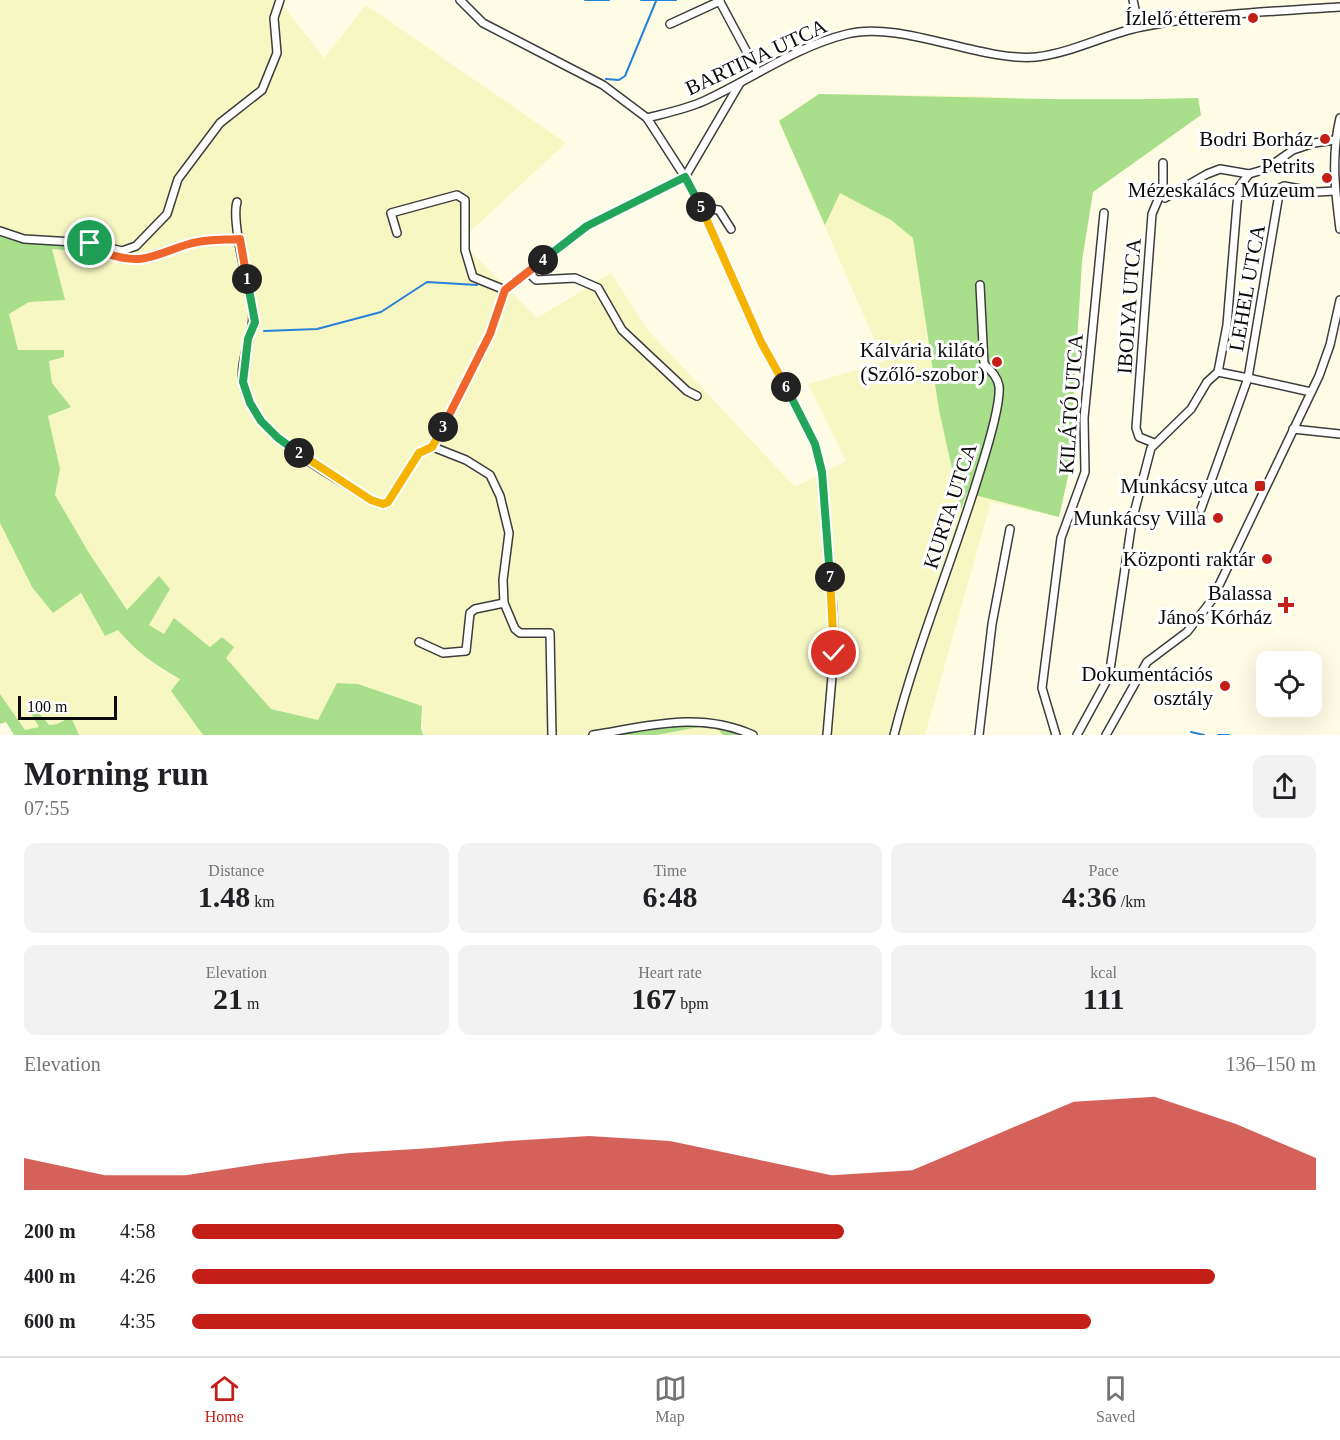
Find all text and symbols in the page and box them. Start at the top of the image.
place label: Ízlelő étterem [1125,6,1241,30]
marker: Ízlelő étterem [1246,11,1260,25]
street label: BARTINA UTCA [681,13,831,100]
place label: Bodri Borház [1199,127,1313,151]
marker: Bodri Borház [1318,132,1332,146]
place label: Petrits Mézeskalács Múzeum [1128,154,1315,202]
marker: Petrits Mézeskalács Múzeum [1320,171,1334,185]
pin: 5 [686,192,716,222]
text: 5 [697,198,705,215]
pin [64,217,115,268]
street label: LEHEL UTCA [1224,222,1270,353]
icon: arrive [73,226,106,259]
street label: IBOLYA UTCA [1112,236,1146,375]
pin: 4 [528,245,558,275]
text: 4 [539,251,547,268]
pin: 1 [232,264,262,294]
text: 1 [243,270,251,287]
street label: KILÁTÓ UTCA [1054,332,1088,475]
place label: Kálvária kilátó (Szőlő-szobor) [860,338,985,386]
marker: Kálvária kilátó (Szőlő-szobor) [990,355,1004,369]
pin: 6 [771,372,801,402]
text: 6 [782,378,790,395]
pin: 3 [428,412,458,442]
text: 3 [439,418,447,435]
pin: 2 [284,438,314,468]
street label: KURTA UTCA [918,439,982,572]
text: 2 [295,444,303,461]
place label: Munkácsy utca [1120,474,1249,498]
marker: Munkácsy utca [1253,479,1267,493]
place label: Munkácsy Villa [1073,506,1207,530]
marker: Munkácsy Villa [1211,511,1225,525]
place label: Központi raktár [1123,547,1255,571]
marker: Központi raktár [1260,552,1274,566]
pin: 7 [815,562,845,592]
text: 7 [826,568,834,585]
place label: Balassa János Kórház [1158,581,1273,629]
marker: Balassa János Kórház [1277,596,1295,614]
pin [808,627,859,678]
icon: check [817,636,850,669]
map controls [1256,651,1322,717]
button: locate [1256,651,1322,717]
place label: Dokumentációs osztály [1081,662,1213,710]
marker: Dokumentációs osztály [1218,679,1232,693]
scale bar [18,693,117,720]
text: 100 m [27,698,67,715]
button: share [1253,755,1316,818]
text: Morning run [24,756,208,792]
text: 07:55 [24,797,70,819]
text: Distance [208,862,264,879]
text: Time [653,862,687,879]
text: Pace [1089,862,1119,879]
text: 1.48 [198,880,250,913]
text: 6:48 [642,880,697,913]
text: 4:36 [1062,880,1117,913]
text: km [250,893,275,910]
text: /km [1117,893,1146,910]
text: Elevation [206,964,267,981]
text: Heart rate [638,964,702,981]
text: kcal [1090,964,1117,981]
text: 21 [213,982,243,1015]
text: 167 [631,982,676,1015]
text: 111 [1083,982,1125,1015]
text: m [243,995,260,1012]
text: bpm [676,995,709,1012]
text: Elevation [24,1053,101,1075]
text: 136–150 m [1225,1053,1316,1075]
text: 200 m [24,1220,76,1242]
text: 4:58 [120,1220,156,1242]
text: 400 m [24,1265,76,1287]
text: 4:26 [120,1265,156,1287]
text: 600 m [24,1310,76,1332]
text: 4:35 [120,1310,156,1332]
tab: Home [205,1372,244,1426]
tab: Map [654,1372,687,1426]
tab: Saved [1096,1372,1135,1426]

